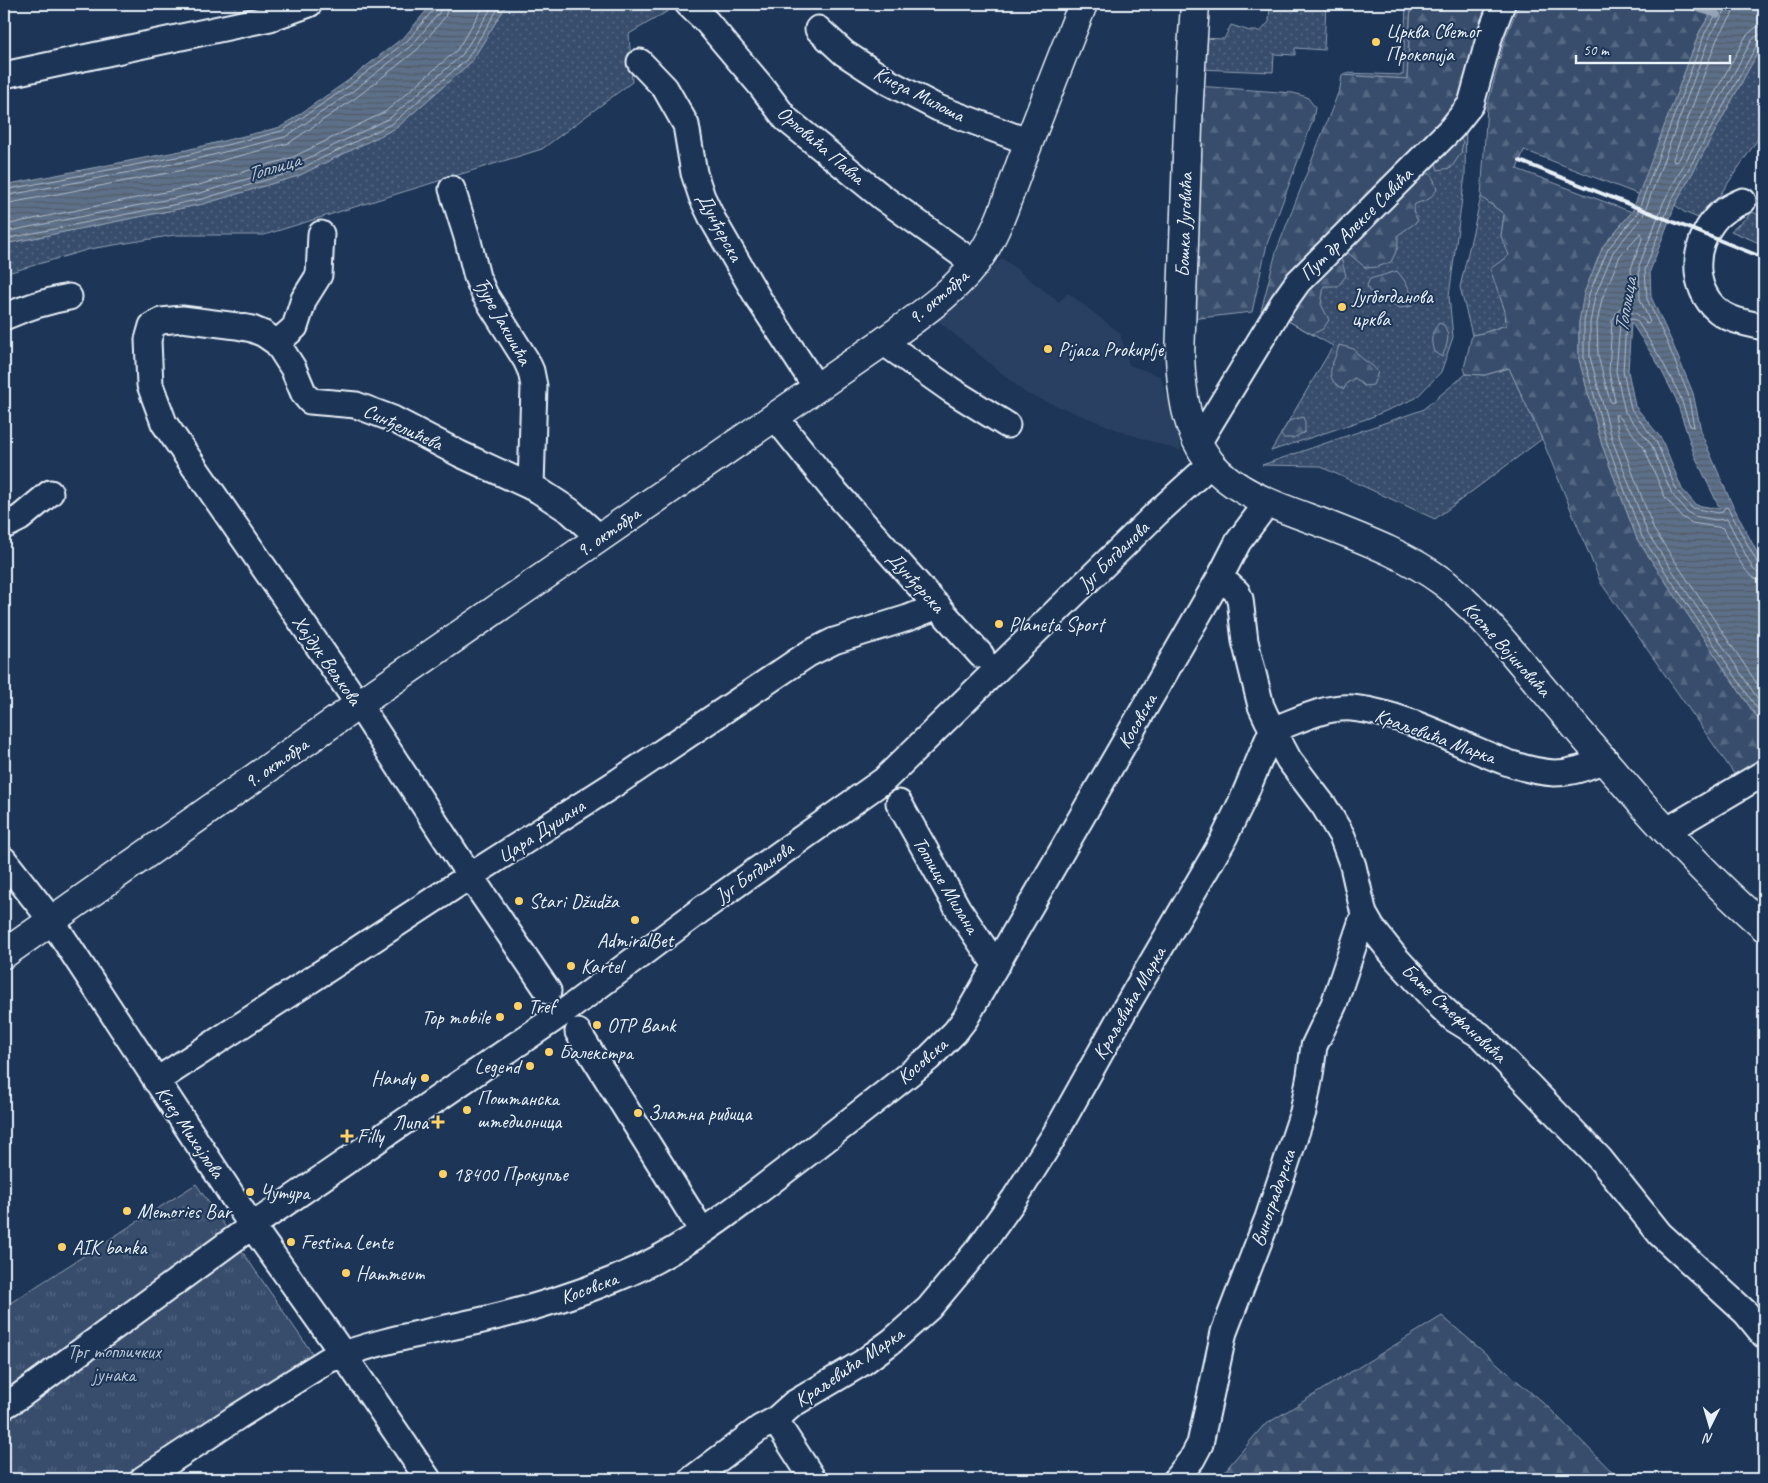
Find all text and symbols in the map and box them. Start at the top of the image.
place label: Црква Светог Прокопија [1386,19,1483,67]
scale bar [1576,32,1729,64]
marker: Црква Светог Прокопија [1370,36,1382,48]
text: 50 m [1583,41,1610,60]
street label: Кнеза Милоша [869,60,970,128]
street label: Орловића Павла [772,100,871,191]
water label: Топлица [243,146,305,187]
street label: Пут др Алексе Савића [1294,161,1419,286]
street label: Бошка Југовића [1170,171,1198,278]
street label: Дунђерска [692,188,749,267]
street label: 9. октобра [902,263,975,330]
street label: Ђуре Јакшића [468,273,538,371]
water label: Топлица [1607,273,1643,334]
place label: Југбогданова црква [1351,284,1435,332]
marker: Југбогданова црква [1336,301,1348,313]
place label: Pijaca Prokuplje [1058,337,1165,362]
marker: Pijaca Prokuplje [1042,343,1054,355]
street label: Синђелићева [359,398,448,457]
street label: 9. октобра [571,500,646,563]
street label: Југ Богданова [1071,514,1155,597]
street label: Дунђерска [882,546,951,619]
street label: Косте Војиновића [1458,596,1557,703]
street label: Хајдук Вељкова [287,610,368,712]
place label: Planeta Sport [1009,612,1107,637]
marker: Planeta Sport [993,618,1005,630]
street label: Косовска [1111,688,1163,753]
street label: Краљевића Марка [1371,703,1500,770]
street label: 9. октобра [239,731,314,794]
street label: Цара Душана [493,792,591,869]
street label: Топлице Милана [907,832,986,940]
street label: Југ Богданова [709,835,800,909]
place label: Stari Džudža [529,889,620,914]
marker: Stari Džudža [513,895,525,907]
marker: AdmiralBet [629,914,641,926]
place label: AdmiralBet [597,928,675,953]
street label: Краљевића Марка [1087,941,1172,1064]
place label: Kartel [581,954,626,979]
street label: Бате Стефановића [1396,958,1513,1069]
marker: Kartel [565,960,577,972]
place label: Tref [528,994,559,1019]
marker: Tref [512,1000,524,1012]
place label: Top mobile [422,1005,491,1030]
marker: Top mobile [494,1011,506,1023]
place label: OTP Bank [607,1013,677,1038]
marker: OTP Bank [591,1019,603,1031]
street label: Косовска [892,1031,954,1090]
place label: Балекстра [559,1040,635,1065]
marker: Балекстра [543,1046,555,1058]
place label: Legend [475,1054,523,1079]
marker: Legend [524,1060,536,1072]
place label: Handy [371,1066,417,1091]
marker: Handy [419,1072,431,1084]
street label: Кнез Михајлова [150,1081,231,1184]
place label: Поштанска штедионица [477,1086,563,1134]
place label: Златна рибица [648,1101,753,1126]
marker: Поштанска штедионица [461,1104,473,1116]
marker: Златна рибица [632,1107,644,1119]
place label: Липа [393,1110,430,1135]
marker: Липа [432,1116,444,1128]
place label: Filly [357,1124,386,1149]
marker: Filly [341,1130,353,1142]
street label: Виноградарска [1245,1145,1302,1250]
place label: 18400 Прокупље [453,1162,569,1187]
marker: 18400 Прокупље [437,1168,449,1180]
place label: Чутура [260,1180,311,1205]
marker: Чутура [244,1186,256,1198]
place label: Memories Bar [137,1199,233,1224]
marker: Memories Bar [121,1205,133,1217]
place label: Festina Lente [301,1230,394,1255]
place label: AIK banka [72,1235,148,1260]
marker: Festina Lente [285,1236,297,1248]
marker: AIK banka [56,1241,68,1253]
place label: Hammeum [356,1261,425,1286]
street label: Косовска [557,1266,623,1310]
marker: Hammeum [340,1267,352,1279]
street label: Краљевића Марка [790,1320,910,1413]
park label: Трг топличких јунака [67,1339,163,1387]
north arrow [1686,1400,1736,1450]
text: N [1702,1429,1714,1447]

